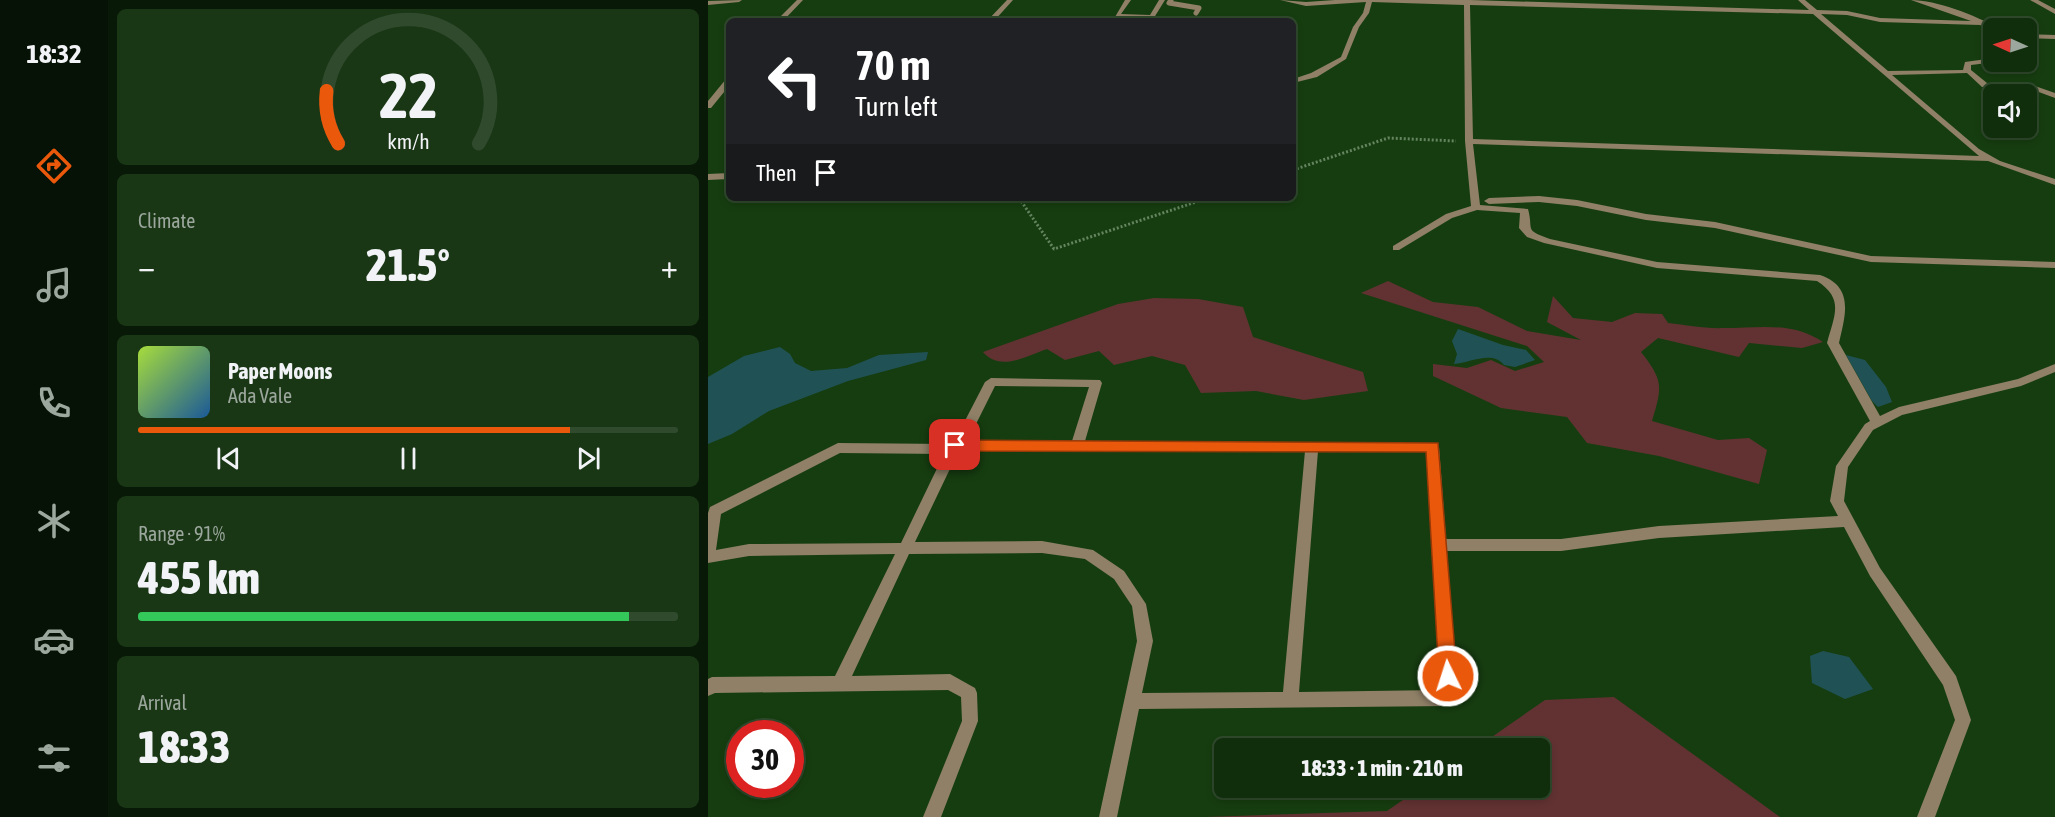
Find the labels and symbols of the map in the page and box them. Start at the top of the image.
north arrow [1983,18,2037,72]
pin [929,419,980,470]
position arrow [1416,644,1480,708]
speed limit sign: 30 [726,720,804,798]

